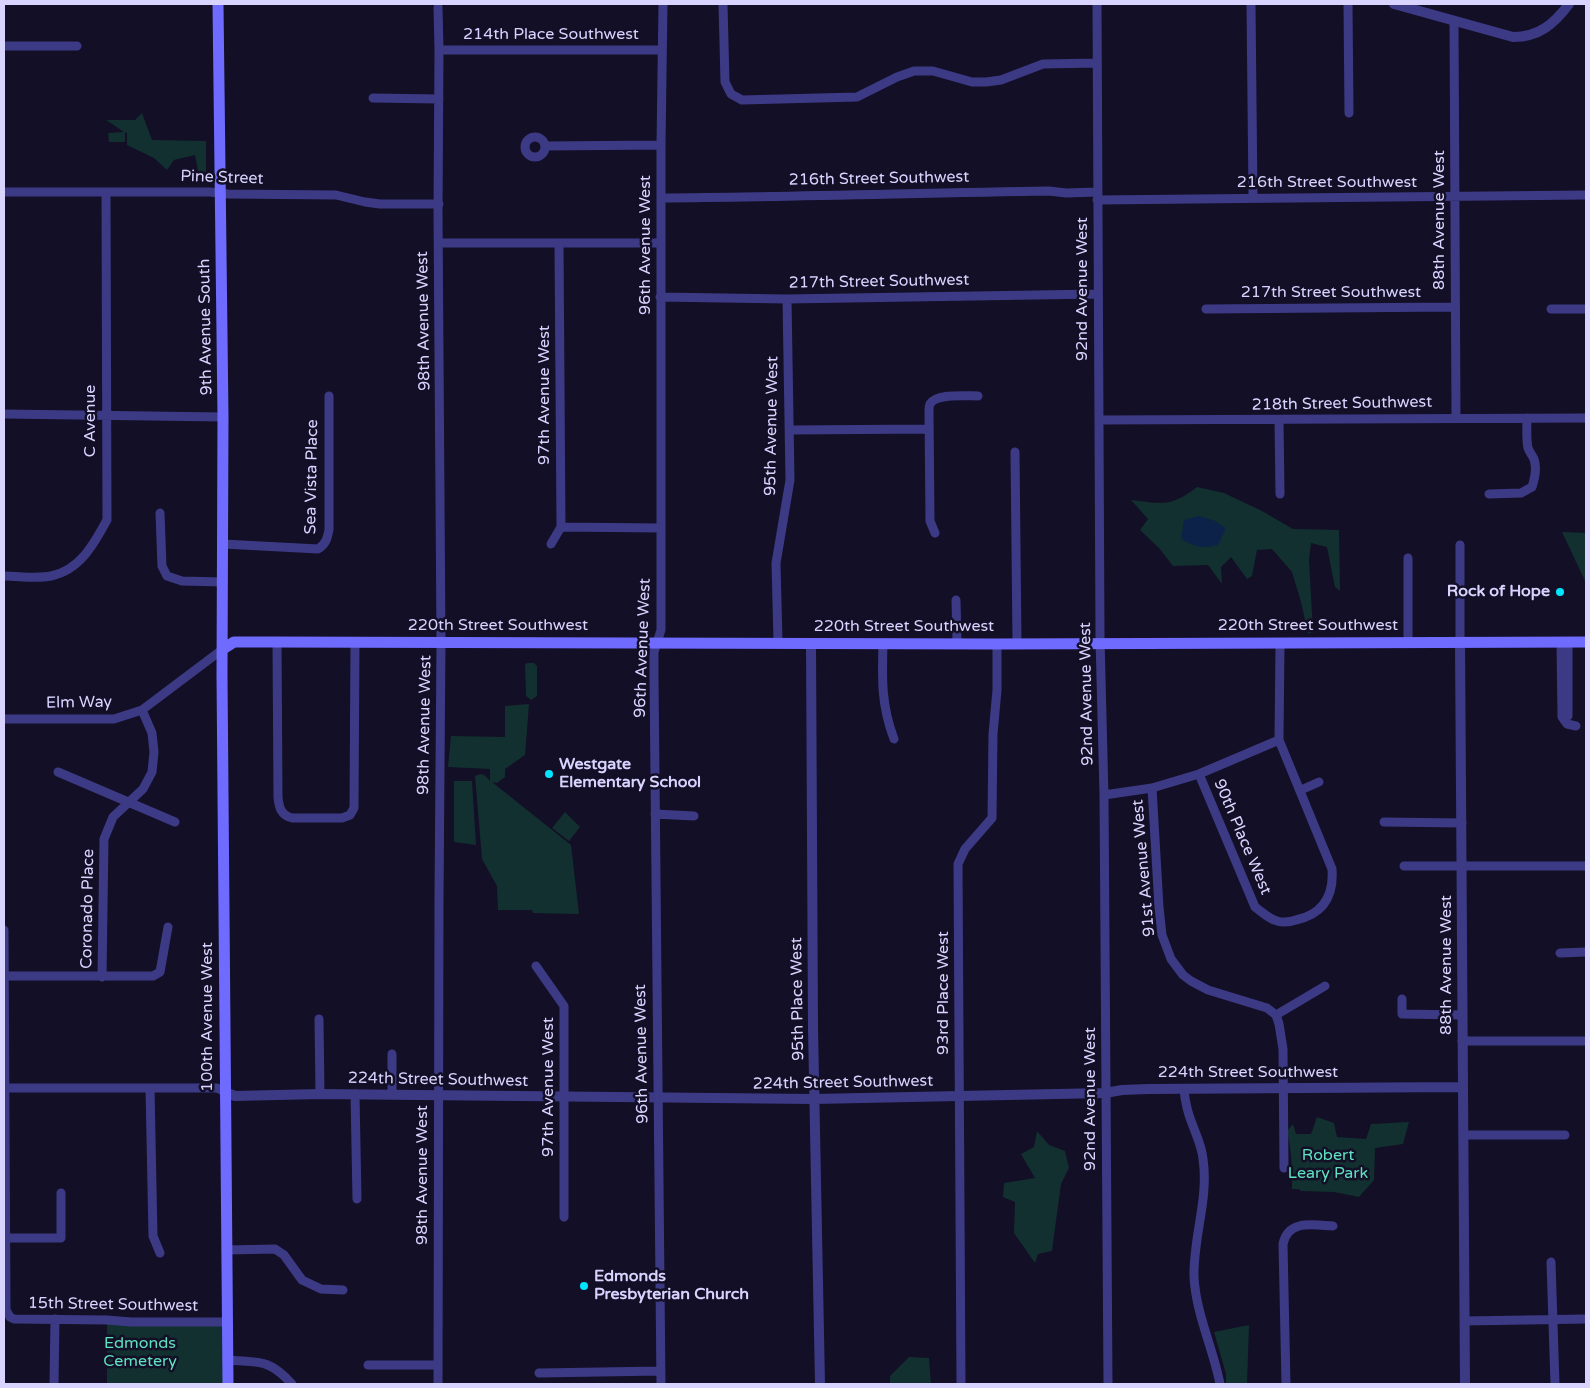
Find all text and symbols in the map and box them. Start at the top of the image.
street label: 214th Place Southwest [463,25,639,45]
street label: 88th Avenue West [1430,150,1450,290]
street label: Pine Street [180,167,264,189]
street label: 216th Street Southwest [789,168,969,190]
street label: 216th Street Southwest [1237,173,1417,193]
street label: 96th Avenue West [636,175,656,315]
street label: 92nd Avenue West [1073,217,1093,361]
street label: 98th Avenue West [413,251,435,391]
street label: 9th Avenue South [195,259,217,395]
street label: 217th Street Southwest [789,271,969,293]
street label: 217th Street Southwest [1241,283,1421,303]
street label: 97th Avenue West [535,325,555,465]
street label: 95th Avenue West [761,356,783,496]
street label: C Avenue [81,385,101,457]
street label: 218th Street Southwest [1252,393,1432,415]
street label: Sea Vista Place [301,419,323,535]
street label: 96th Avenue West [631,578,655,718]
place label: Rock of Hope [1447,582,1550,602]
marker: Rock of Hope [1554,586,1566,598]
street label: 220th Street Southwest [408,616,588,636]
street label: 220th Street Southwest [1218,616,1398,636]
street label: 220th Street Southwest [814,617,994,637]
street label: 92nd Avenue West [1076,622,1098,766]
street label: 98th Avenue West [414,655,436,795]
street label: Elm Way [46,693,112,713]
place label: Westgate Elementary School [559,755,701,793]
marker: Westgate Elementary School [543,768,555,780]
street label: 90th Place West [1209,776,1275,898]
street label: 91st Avenue West [1128,799,1160,937]
street label: Coronado Place [77,849,99,969]
street label: 88th Avenue West [1437,895,1457,1035]
street label: 93rd Place West [934,931,954,1055]
street label: 95th Place West [787,937,809,1061]
street label: 100th Avenue West [198,942,218,1092]
street label: 96th Avenue West [631,984,653,1124]
street label: 97th Avenue West [539,1017,559,1157]
street label: 92nd Avenue West [1081,1027,1101,1171]
street label: 224th Street Southwest [1158,1063,1338,1083]
street label: 224th Street Southwest [348,1069,528,1091]
street label: 224th Street Southwest [753,1072,933,1094]
street label: 98th Avenue West [413,1105,433,1245]
park label: Robert Leary Park [1288,1146,1368,1184]
place label: Edmonds Presbyterian Church [594,1267,749,1305]
marker: Edmonds Presbyterian Church [578,1280,590,1292]
street label: 15th Street Southwest [28,1294,198,1316]
park label: Edmonds Cemetery [103,1334,177,1372]

